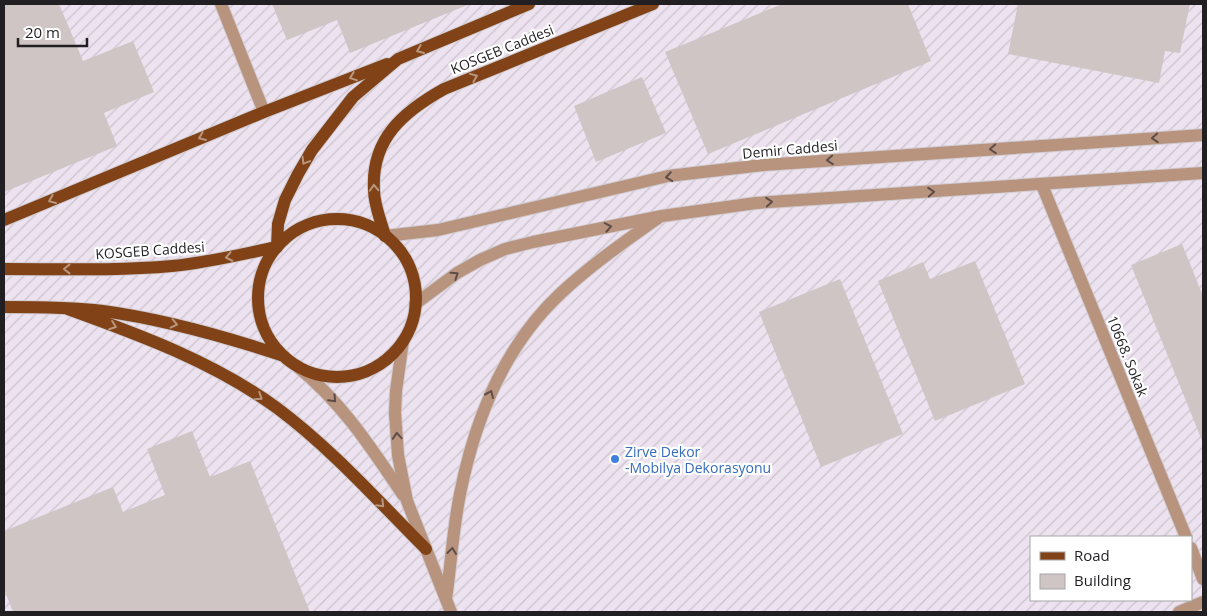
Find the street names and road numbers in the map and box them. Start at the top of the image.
street label: KOSGEB Caddesi [448,20,556,78]
street label: Demir Caddesi [742,135,838,163]
street label: KOSGEB Caddesi [95,237,205,263]
street label: 10668. Sokak [1103,313,1153,400]

